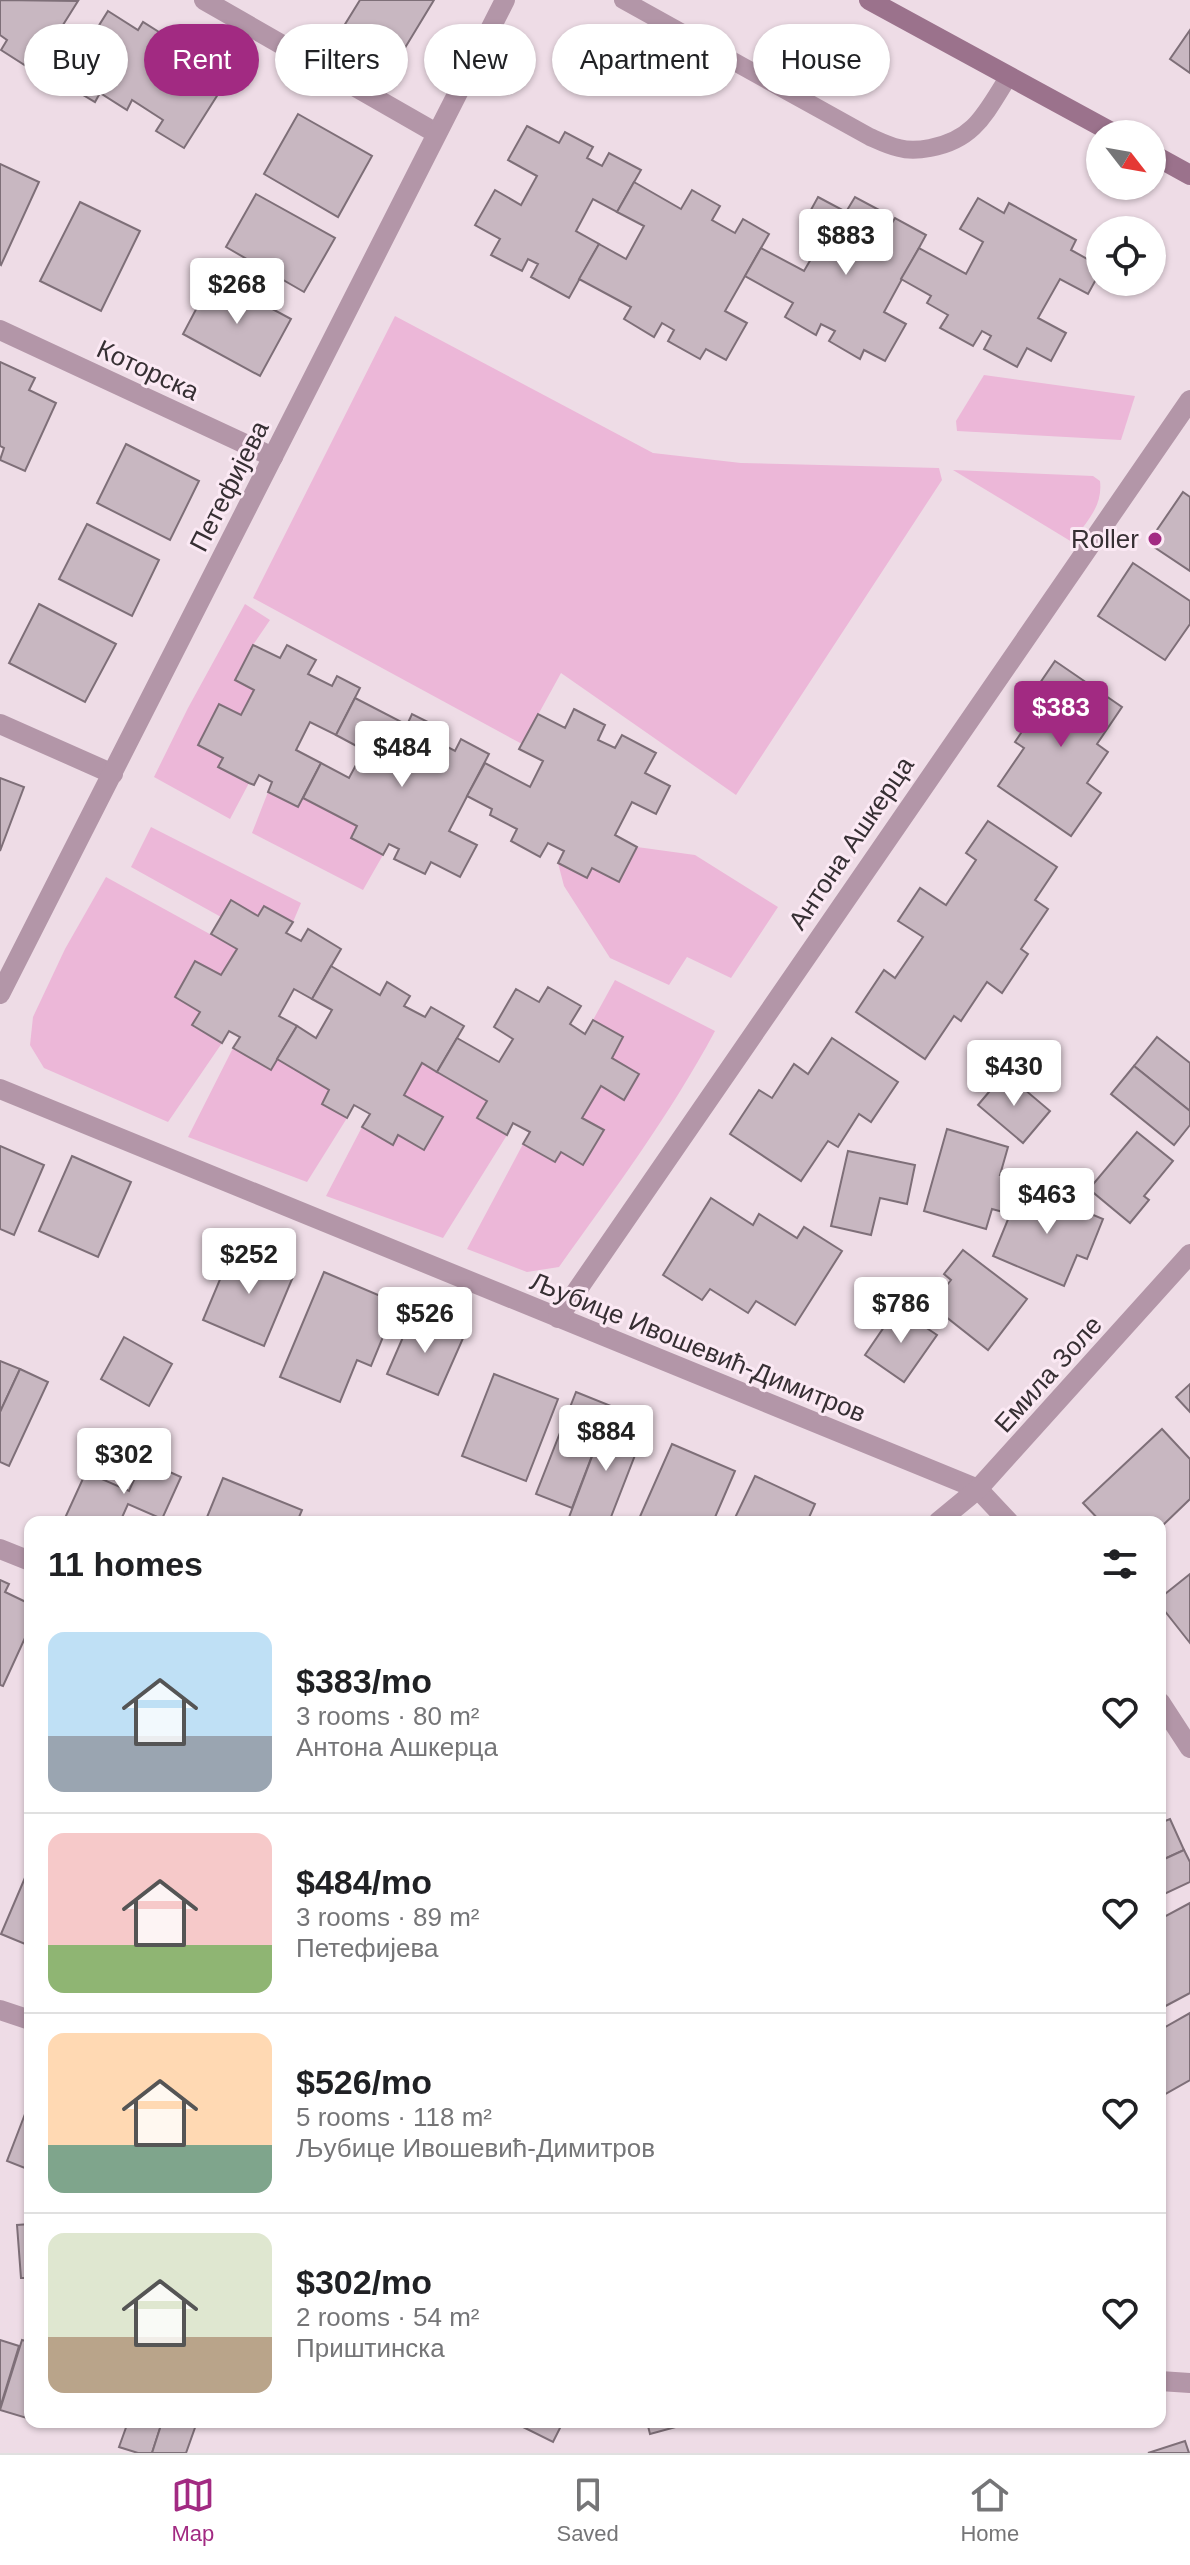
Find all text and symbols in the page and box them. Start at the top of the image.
chip: Buy [24,24,128,96]
chip: Rent [144,24,259,96]
chip: Filters [275,24,408,96]
chip: New [424,24,536,96]
chip: Apartment [552,24,737,96]
chip: House [753,24,890,96]
north arrow [1086,120,1166,200]
map controls [1086,120,1166,296]
pin: $883 [799,209,893,277]
button: locate [1086,216,1166,296]
text: $883 [817,220,875,250]
pin: $268 [190,258,284,326]
text: $268 [208,269,266,299]
street label: Которска [92,333,204,407]
street label: Петефијева [183,415,275,556]
place label: Roller [1071,524,1139,554]
marker: Roller [1146,530,1164,548]
pin: $383 [1014,681,1108,749]
text: $383 [1032,692,1090,722]
pin: $484 [355,721,449,789]
text: $484 [373,732,431,762]
street label: Антона Ашкерца [782,750,920,935]
pin: $430 [967,1040,1061,1108]
text: $430 [985,1051,1043,1081]
pin: $463 [1000,1168,1094,1236]
text: $463 [1018,1179,1076,1209]
pin: $252 [202,1228,296,1296]
text: $252 [220,1239,278,1269]
street label: Љубице Ивошевић-Димитров [526,1266,870,1428]
pin: $786 [854,1277,948,1345]
pin: $526 [378,1287,472,1355]
text: $786 [872,1288,930,1318]
text: $526 [396,1298,454,1328]
street label: Емила Золе [988,1310,1108,1438]
pin: $884 [559,1405,653,1473]
text: $884 [577,1416,635,1446]
pin: $302 [77,1428,171,1496]
text: $302 [95,1439,153,1469]
icon: filters [1098,1542,1142,1586]
text: 11 homes [48,1545,203,1583]
text: $383/mo [296,1662,432,1700]
icon: home [112,1664,208,1760]
icon: heart [1098,1690,1142,1734]
text: 3 rooms · 80 m² [296,1701,480,1731]
text: Антона Ашкерца [296,1732,498,1762]
text: $484/mo [296,1863,432,1901]
icon: home [112,1865,208,1961]
icon: heart [1098,1891,1142,1935]
text: 3 rooms · 89 m² [296,1902,480,1932]
text: Петефијева [296,1933,439,1963]
text: $526/mo [296,2063,432,2101]
icon: home [112,2065,208,2161]
icon: heart [1098,2091,1142,2135]
text: 5 rooms · 118 m² [296,2102,492,2132]
text: Љубице Ивошевић-Димитров [296,2133,655,2163]
text: $302/mo [296,2263,432,2301]
icon: home [112,2265,208,2361]
icon: heart [1098,2291,1142,2335]
text: 2 rooms · 54 m² [296,2302,480,2332]
text: Приштинска [296,2333,445,2363]
tab: Map [171,2473,215,2547]
tab: Saved [556,2473,619,2547]
tab: Home [960,2473,1019,2547]

